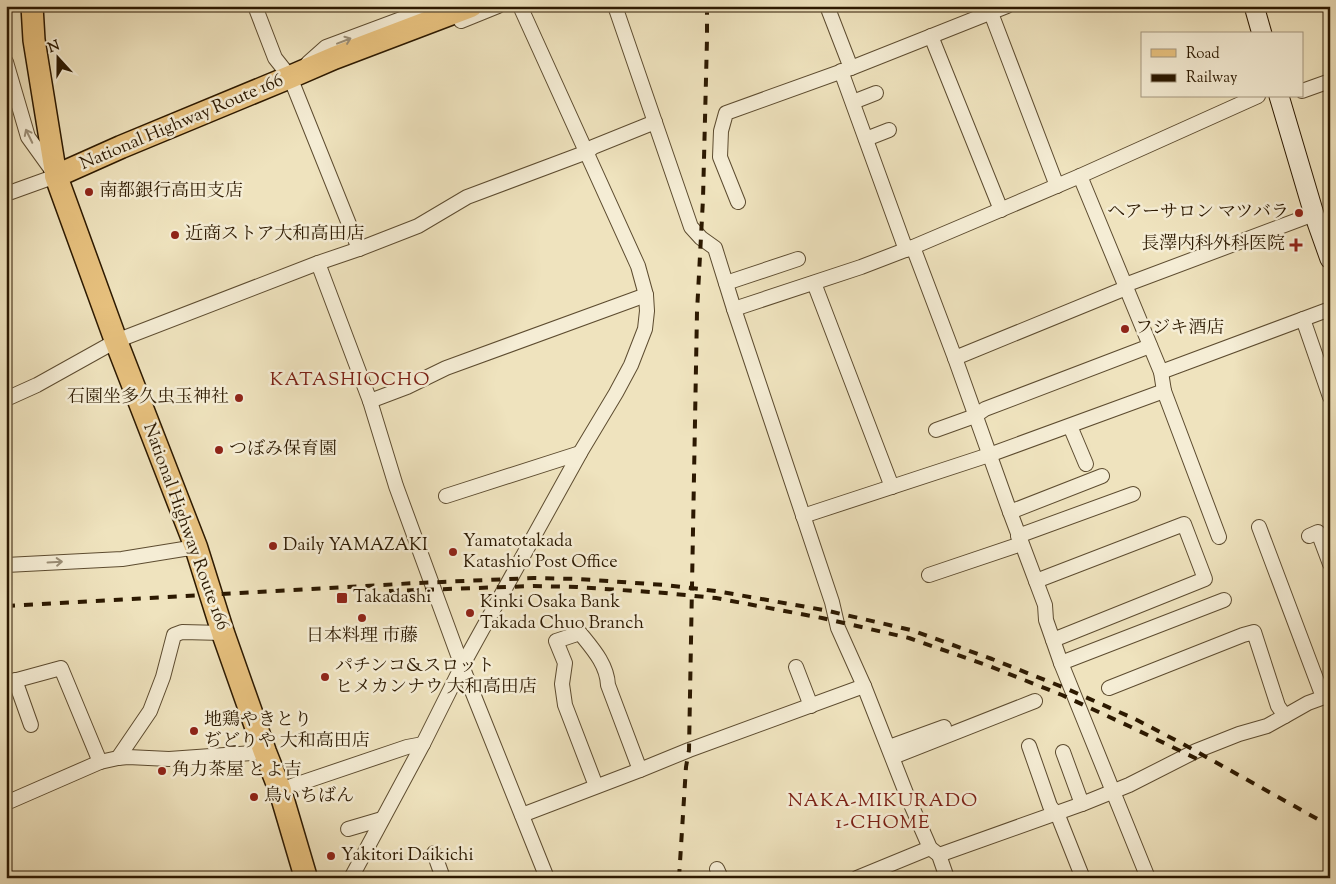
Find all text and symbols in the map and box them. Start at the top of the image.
north arrow [32,32,82,82]
legend [1141,32,1304,98]
text: N [45,36,63,59]
one-way arrow [336,36,351,45]
text: Road [1186,44,1220,65]
street label: National Highway Route 166 [76,68,288,178]
text: Railway [1186,68,1238,89]
one-way arrow [24,129,33,144]
place label: 南都銀行高田支店 [99,179,243,205]
marker: 南都銀行高田支店 [83,186,95,198]
place label: ヘアーサロン マツバラ [1107,200,1289,226]
marker: ヘアーサロン マツバラ [1293,207,1305,219]
place label: 近商ストア大和高田店 [185,222,364,248]
marker: 近商ストア大和高田店 [169,229,181,241]
place label: 長澤内科外科医院 [1141,232,1285,258]
marker: 長澤内科外科医院 [1289,238,1303,252]
place label: フジキ酒店 [1135,316,1224,342]
marker: フジキ酒店 [1119,323,1131,335]
district label: KATASHIOCHO [270,367,430,394]
place label: 石園坐多久虫玉神社 [67,385,229,411]
marker: 石園坐多久虫玉神社 [233,392,245,404]
street label: National Highway Route 166 [135,420,235,634]
place label: つぼみ保育園 [229,437,337,463]
marker: つぼみ保育園 [213,444,225,456]
place label: Yamatotakada Katashio Post Office [463,529,618,576]
place label: Daily YAMAZAKI [283,533,428,559]
marker: Daily YAMAZAKI [267,540,279,552]
marker: Yamatotakada Katashio Post Office [447,546,459,558]
one-way arrow [47,558,63,567]
place label: Takadashi [353,585,431,611]
place label: Kinki Osaka Bank Takada Chuo Branch [480,590,644,637]
marker: Takadashi [335,591,349,605]
marker: Kinki Osaka Bank Takada Chuo Branch [464,607,476,619]
marker: 日本料理 市藤 [356,612,368,624]
place label: 日本料理 市藤 [306,624,418,650]
place label: パチンコ&スロット ヒメカンナウ 大和高田店 [335,654,537,701]
marker: パチンコ&スロット ヒメカンナウ 大和高田店 [319,671,331,683]
place label: 地鶏やきとり ぢどりや 大和高田店 [204,708,370,755]
marker: 地鶏やきとり ぢどりや 大和高田店 [188,725,200,737]
place label: 角力茶屋 とよ吉 [172,758,302,784]
marker: 角力茶屋 とよ吉 [156,765,168,777]
place label: 鳥いちばん [264,784,354,810]
district label: NAKA-MIKURADO 1-CHOME [788,788,978,837]
marker: 鳥いちばん [248,791,260,803]
place label: Yakitori Daikichi [341,843,474,869]
marker: Yakitori Daikichi [325,850,337,862]

